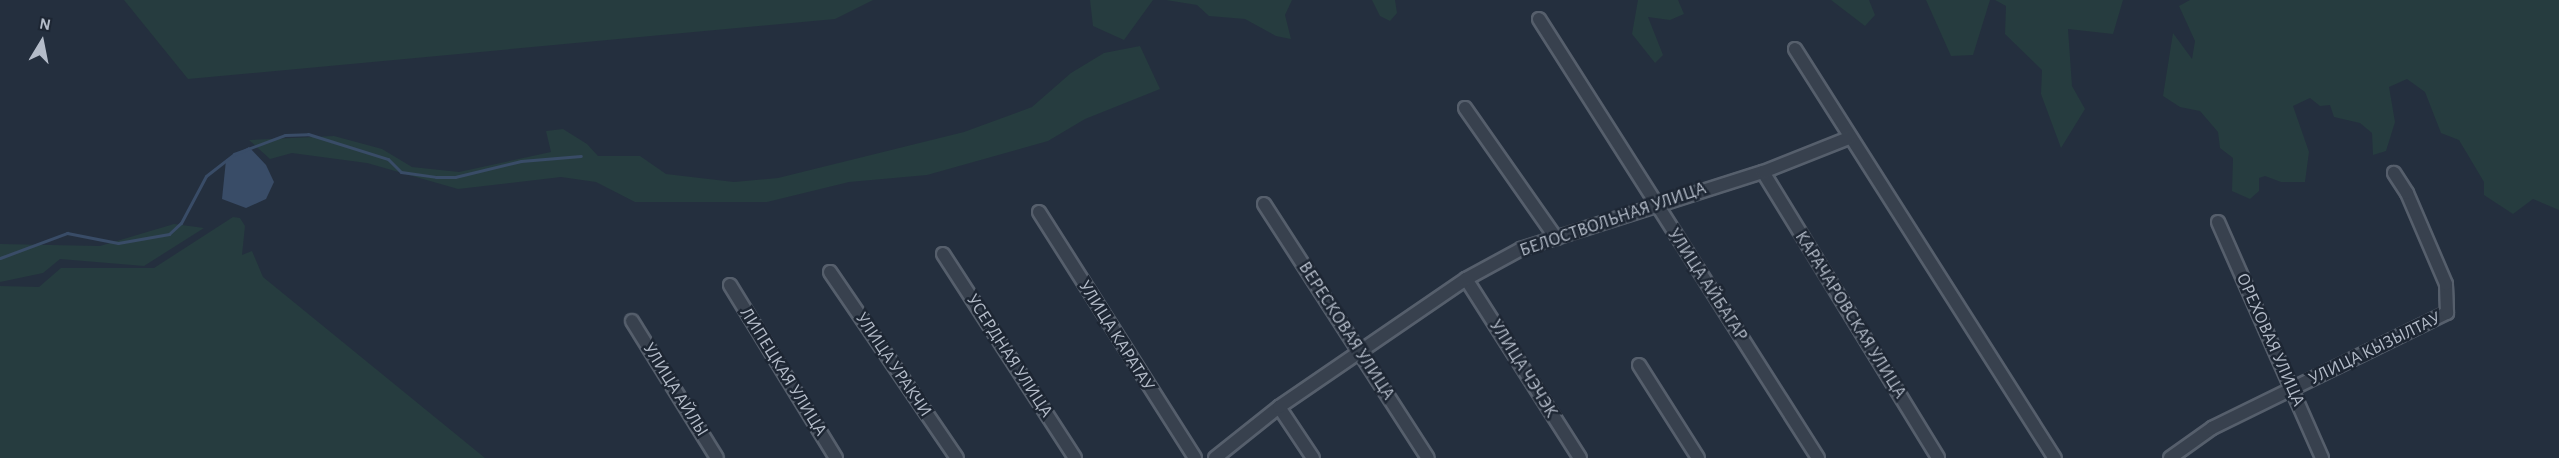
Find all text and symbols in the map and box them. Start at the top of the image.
north arrow [12,12,72,72]
text: N [38,15,52,33]
street label: БЕЛОСТВОЛЬНАЯ УЛИЦА [1517,178,1709,262]
street label: УЛИЦА АЙБАГАР [1663,225,1751,345]
street label: КАРАЧАРОВСКАЯ УЛИЦА [1790,227,1910,403]
street label: ВЕРЕСКОВАЯ УЛИЦА [1293,258,1399,404]
street label: ОРЕХОВАЯ УЛИЦА [2231,270,2309,410]
street label: УЛИЦА КАРАТАУ [1073,277,1159,395]
street label: УСЕРДНАЯ УЛИЦА [961,290,1057,422]
street label: ЛИПЕЦКАЯ УЛИЦА [735,304,831,440]
street label: УЛИЦА КЫЗЫЛТАУ [2306,308,2444,390]
street label: УЛИЦА УРАКЧИ [850,309,936,421]
street label: УЛИЦА ЧЭЧЭК [1484,316,1562,422]
street label: УЛИЦА АЙЛЫ [638,339,712,441]

